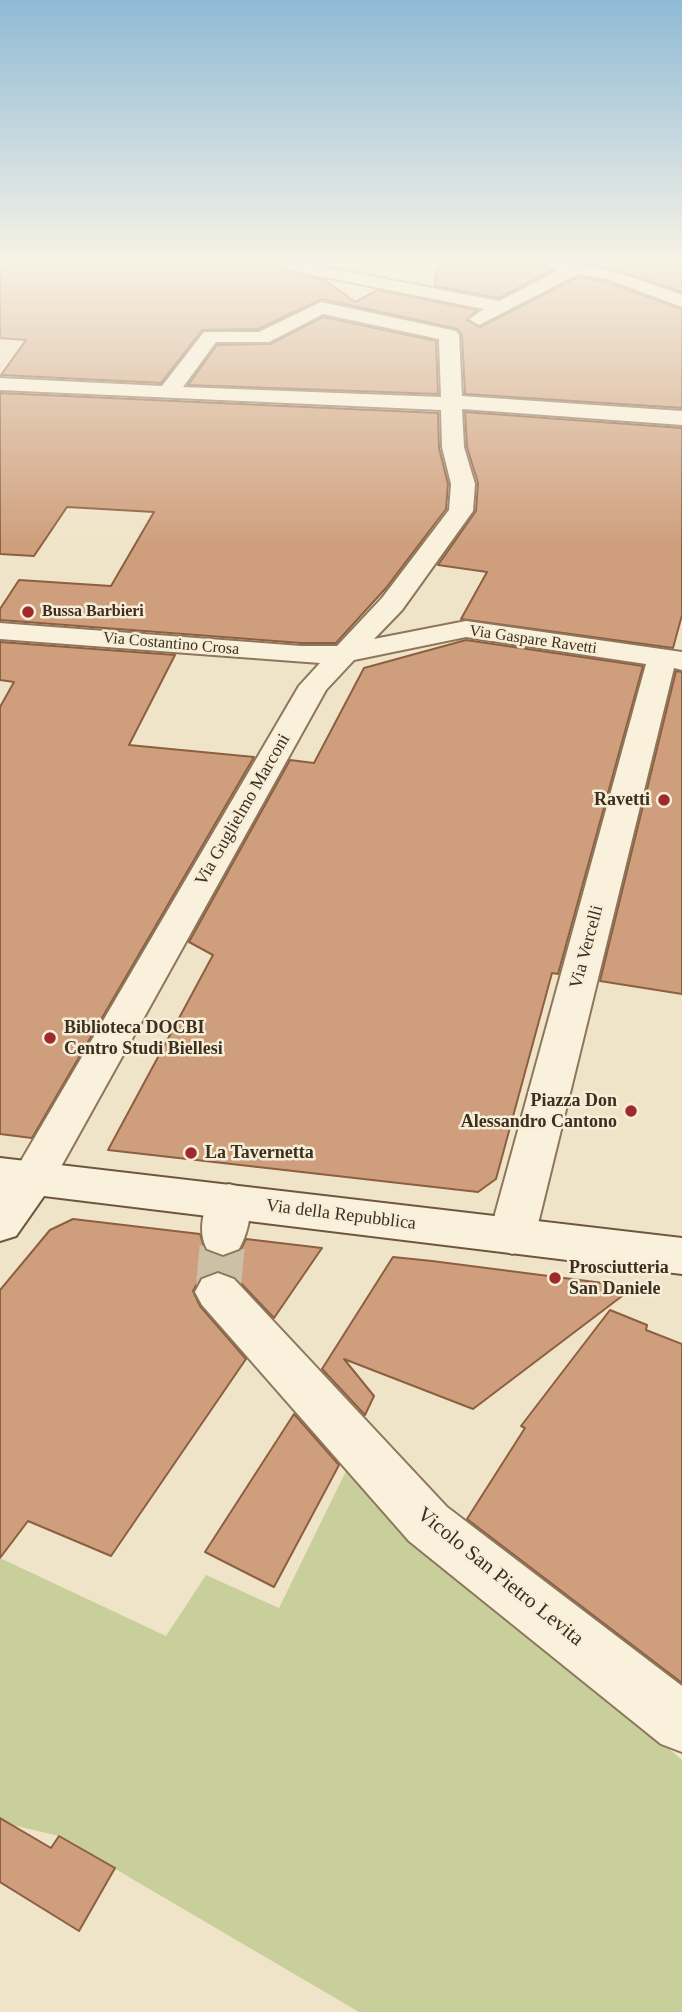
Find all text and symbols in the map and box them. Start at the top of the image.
place label: Bussa Barbieri [42,602,144,622]
marker: Bussa Barbieri [20,604,36,620]
street label: Via Gaspare Ravetti [468,622,598,658]
street label: Via Costantino Crosa [102,628,240,660]
street label: Via Guglielmo Marconi [191,730,295,890]
place label: Ravetti [594,789,650,811]
marker: Ravetti [656,792,672,808]
street label: Via Vercelli [566,903,608,991]
place label: Biblioteca DOCBI Centro Studi Biellesi [64,1017,223,1060]
marker: Biblioteca DOCBI Centro Studi Biellesi [42,1030,58,1046]
place label: Piazza Don Alessandro Cantono [461,1090,617,1132]
marker: Piazza Don Alessandro Cantono [623,1103,639,1119]
place label: La Tavernetta [205,1142,314,1164]
marker: La Tavernetta [183,1145,199,1161]
street label: Via della Repubblica [265,1195,417,1235]
place label: Prosciutteria San Daniele [569,1257,669,1300]
marker: Prosciutteria San Daniele [547,1270,563,1286]
street label: Vicolo San Pietro Levita [412,1502,588,1652]

